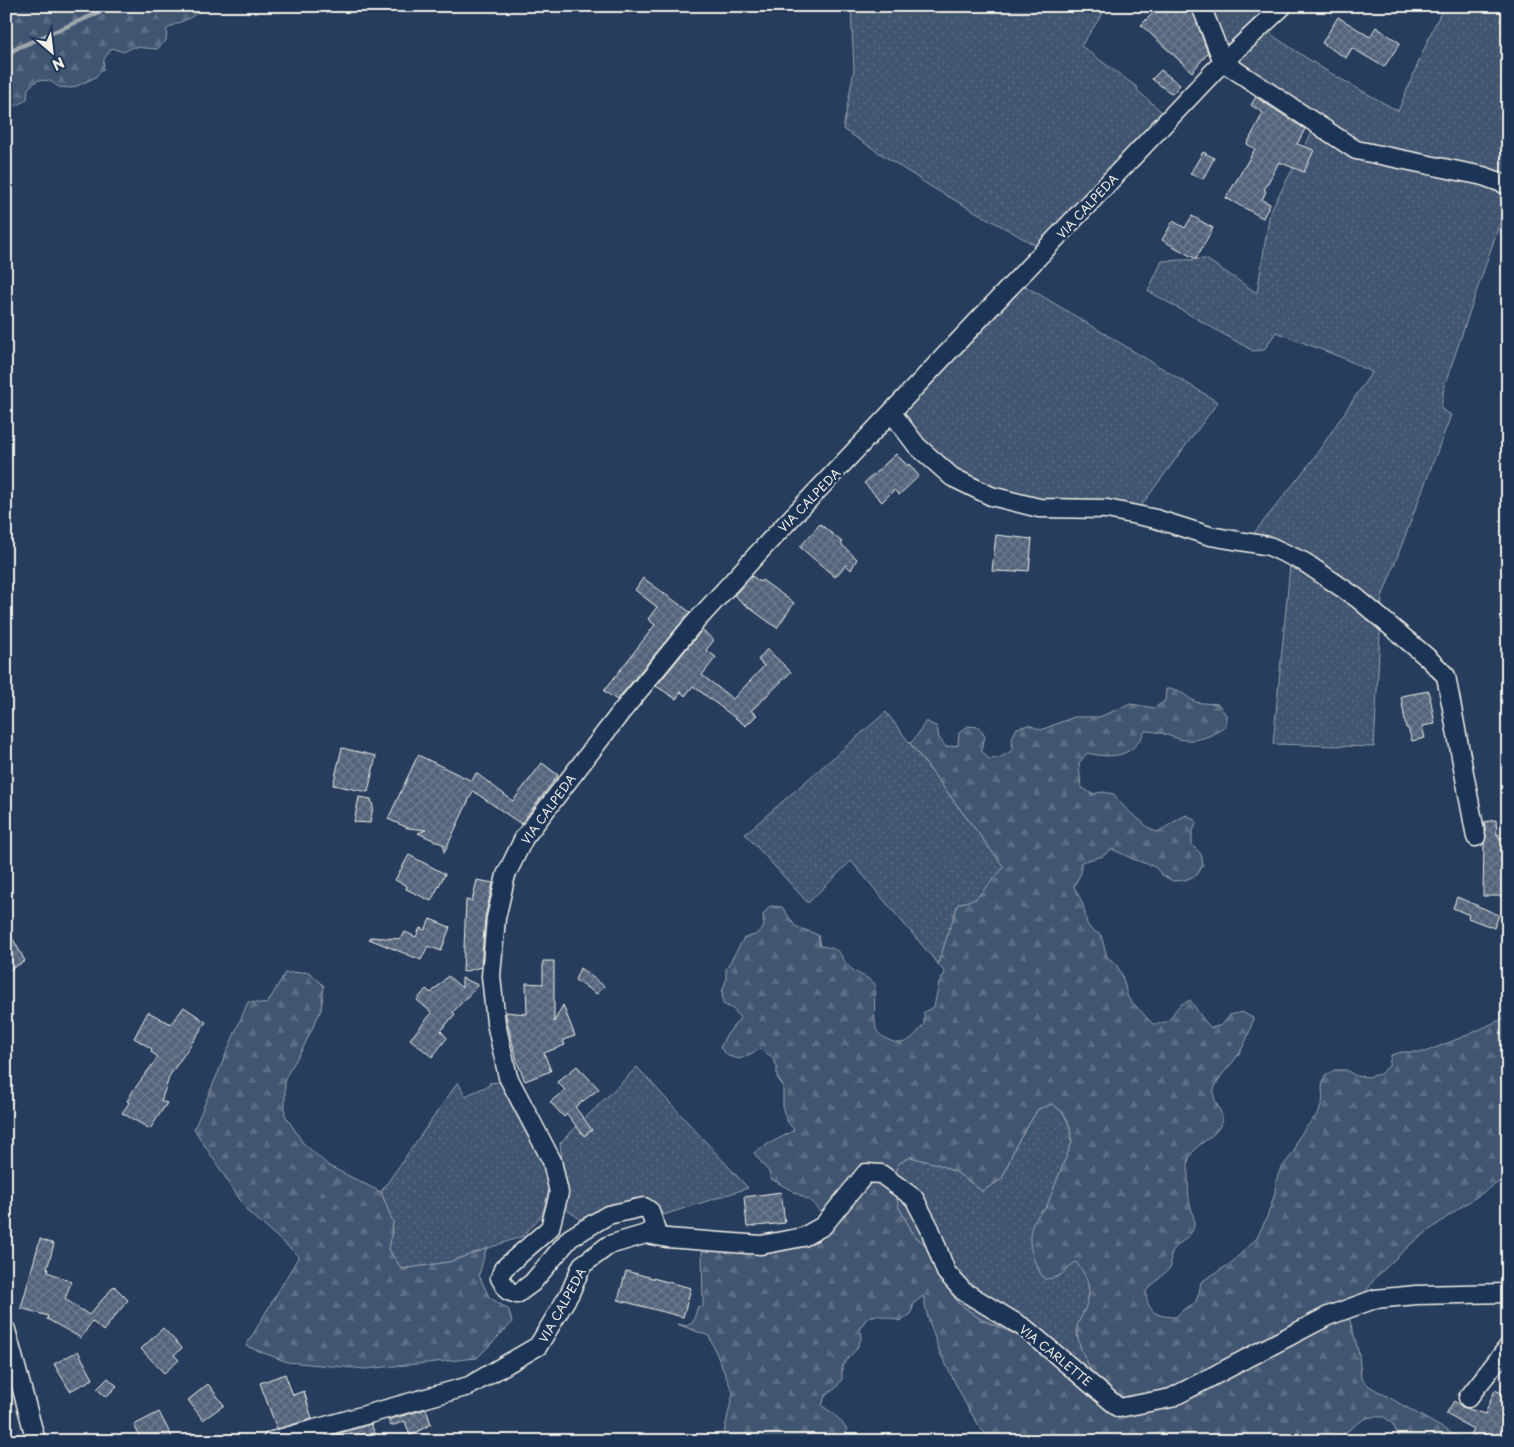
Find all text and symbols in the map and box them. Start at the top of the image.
north arrow [28,28,78,78]
text: N [49,52,68,76]
street label: VIA CALPEDA [1052,170,1122,242]
street label: VIA CALPEDA [774,464,844,536]
street label: VIA CALPEDA [516,770,580,848]
street label: VIA CALPEDA [534,1264,590,1346]
street label: VIA CARLETTE [1016,1320,1096,1390]

